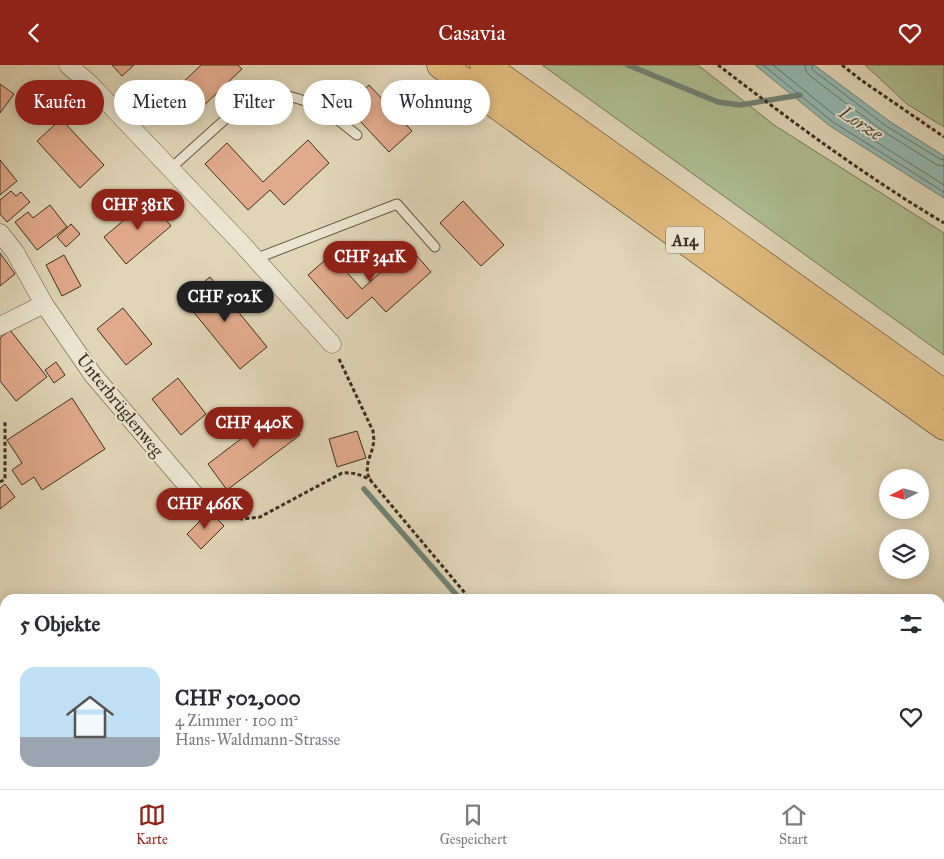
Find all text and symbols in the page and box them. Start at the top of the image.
icon: back [20,19,48,47]
text: Casavia [438,19,506,46]
icon: heart [896,19,924,47]
chip: Kaufen [15,80,104,125]
chip: Mieten [114,80,205,125]
chip: Filter [215,80,293,125]
chip: Neu [303,80,371,125]
chip: Wohnung [381,80,490,125]
water label: Lorze [834,100,888,146]
pin: CHF 381K [86,189,190,231]
text: CHF 381K [102,195,174,214]
road number: A14 [666,227,704,253]
pin: CHF 341K [318,241,422,283]
text: CHF 341K [334,247,406,266]
pin: CHF 502K [173,281,277,323]
text: CHF 502K [188,287,262,306]
street label: Unterbrüglenweg [71,349,169,462]
pin: CHF 440K [202,407,306,449]
text: CHF 440K [215,413,293,432]
north arrow [879,469,929,519]
map controls [879,469,929,579]
pin: CHF 466K [153,487,257,530]
text: CHF 466K [167,494,243,513]
button: layers [879,529,929,579]
icon: filters [897,610,925,638]
text: 5 Objekte [20,611,100,637]
text: CHF 502,000 [175,685,301,711]
icon: home [60,687,120,747]
icon: heart [897,703,925,731]
text: 4 Zimmer · 100 m² [175,711,298,730]
text: Hans-Waldmann-Strasse [175,730,340,749]
tab: Karte [136,801,168,848]
tab: Gespeichert [440,801,507,848]
tab: Start [779,801,808,848]

